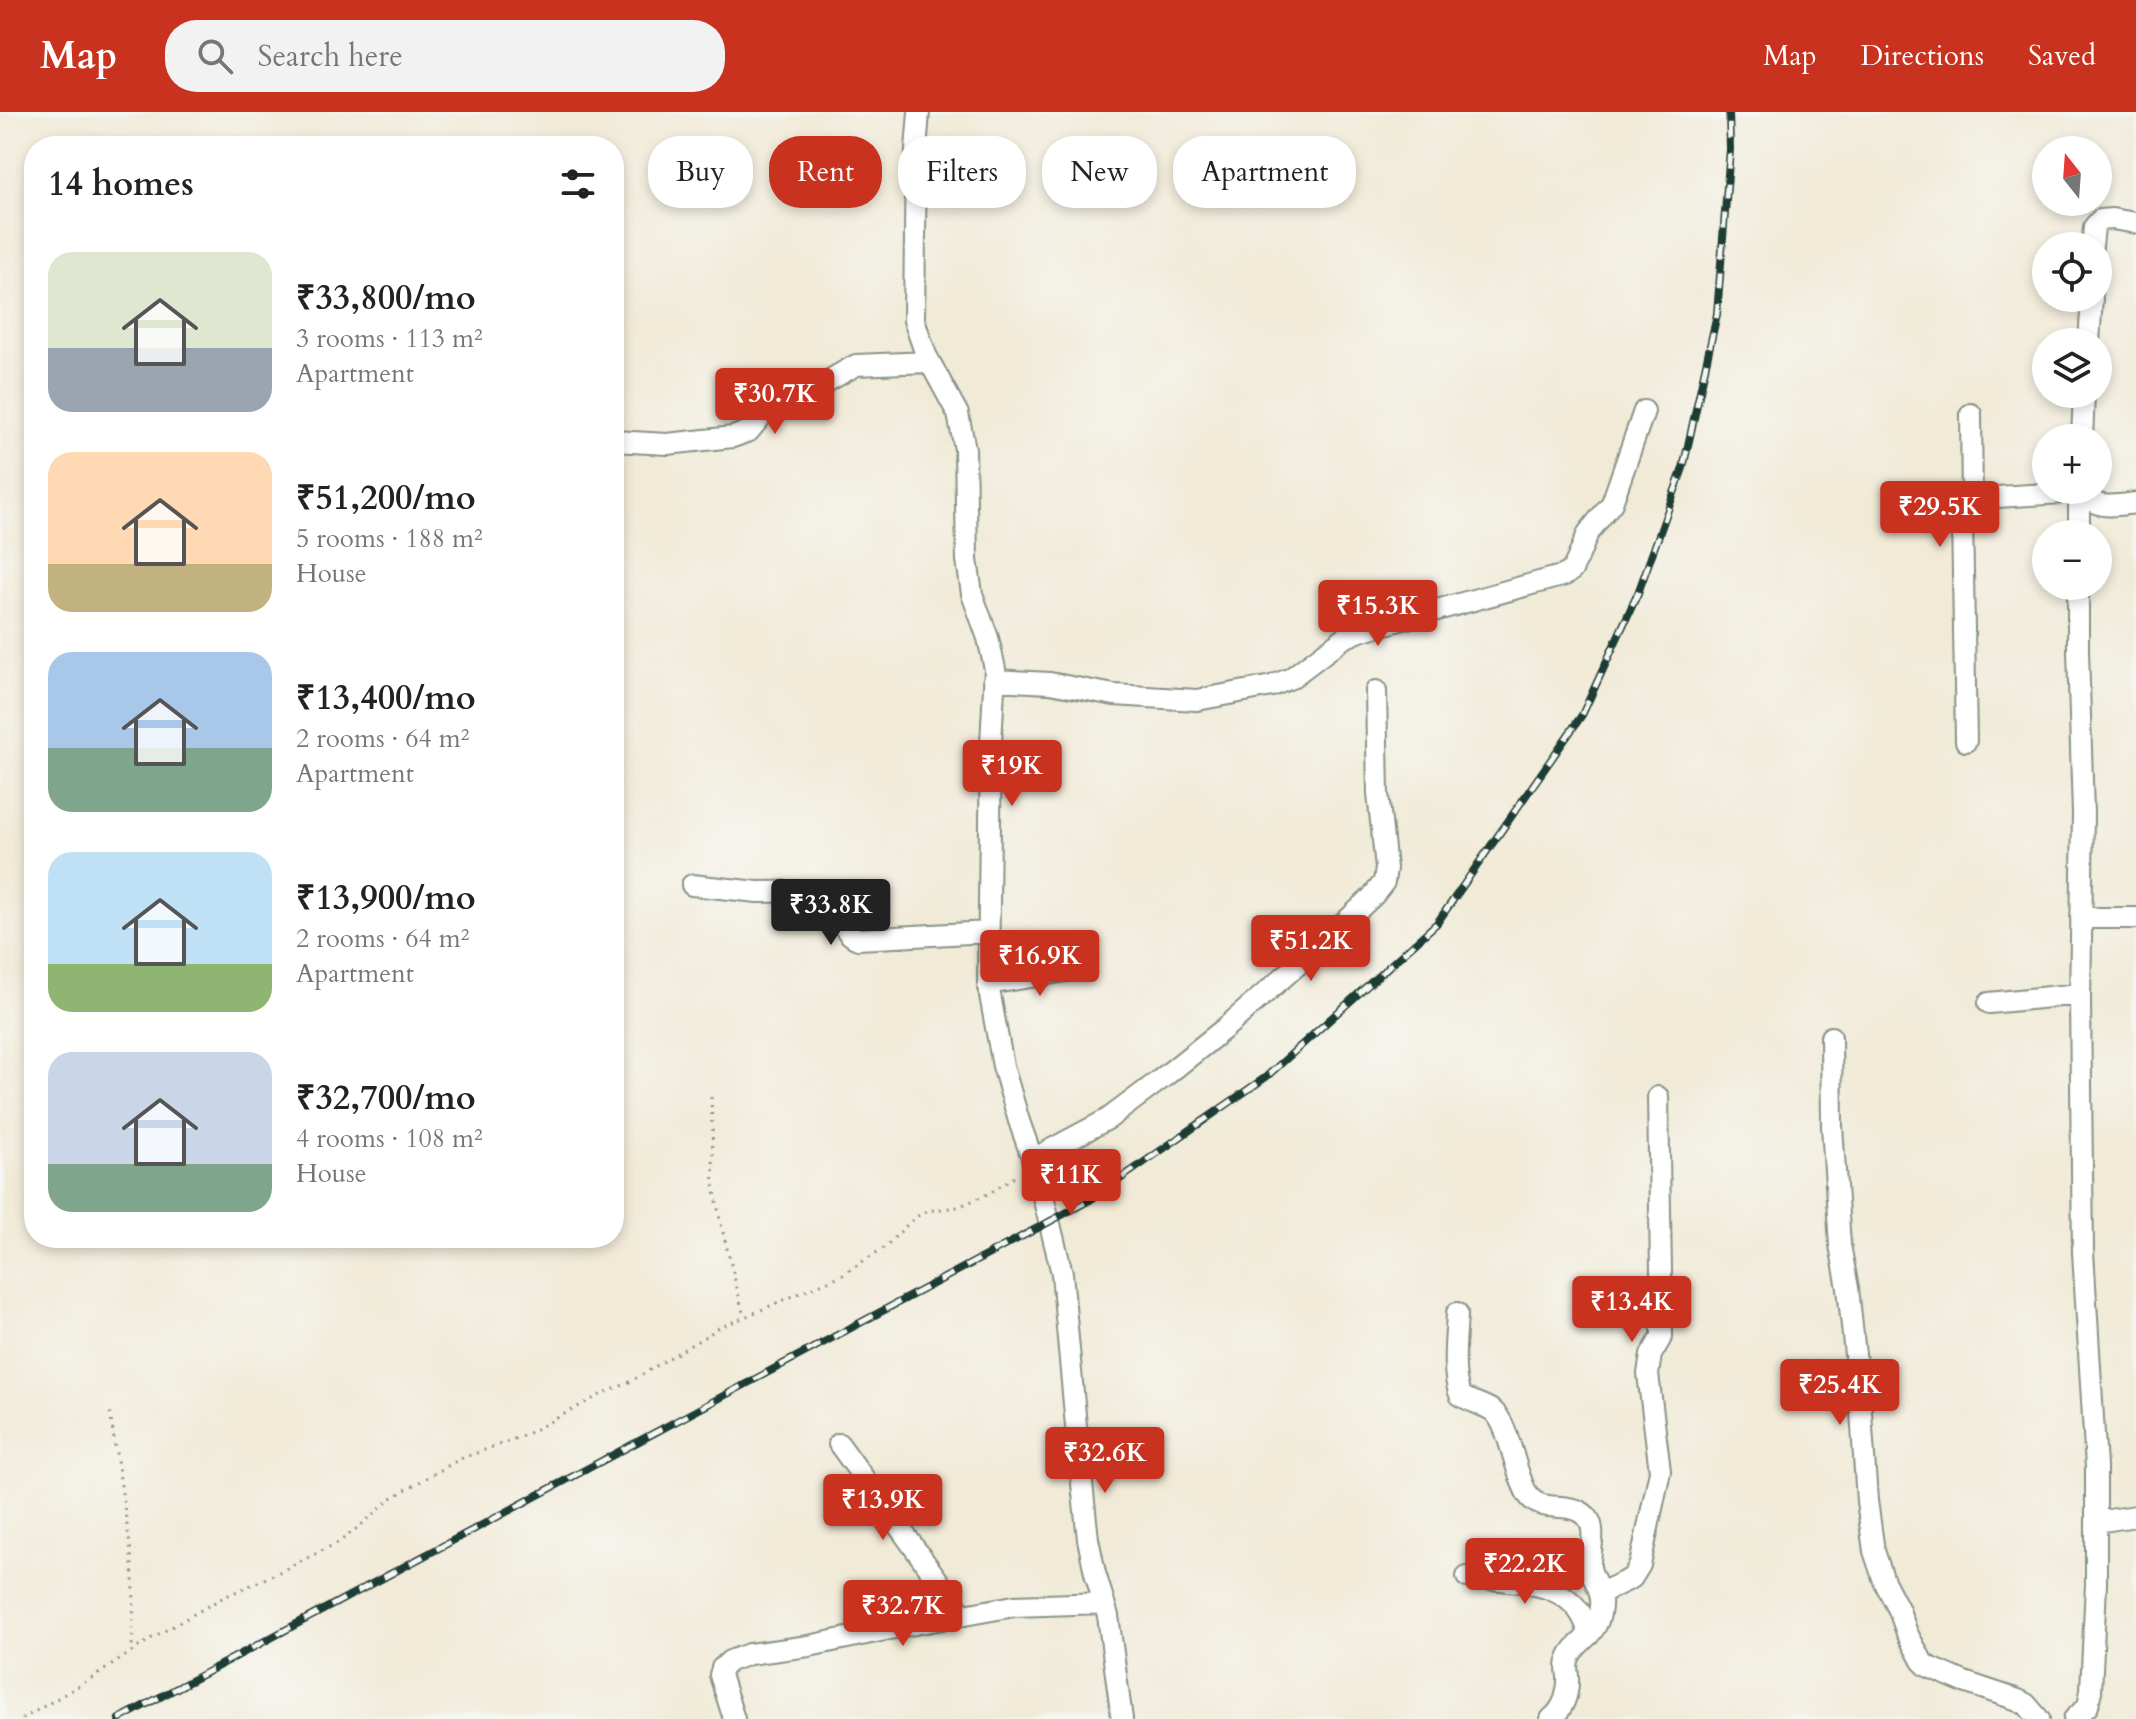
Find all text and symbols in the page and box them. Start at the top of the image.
search box [165,20,725,92]
text: Map [40,30,117,82]
icon: search [193,34,237,78]
text: Search here [257,36,403,77]
text: Map [1763,37,1817,75]
text: Directions [1861,37,1984,75]
text: Saved [2028,37,2096,75]
chip: Buy [648,136,753,208]
chip: Rent [769,136,882,208]
chip: Filters [898,136,1026,208]
chip: New [1042,136,1157,208]
chip: Apartment [1173,136,1356,208]
north arrow [2032,136,2112,216]
map controls [2032,136,2112,600]
text: 14 homes [48,161,194,207]
icon: filters [556,162,600,206]
button: locate [2032,232,2112,312]
text: ₹33,800/mo [296,275,476,321]
icon: home [112,284,208,380]
text: 3 rooms · 113 m² [296,321,483,356]
button: layers [2032,328,2112,408]
text: Apartment [296,356,414,391]
pin: ₹30.7K [710,368,840,436]
text: ₹30.7K [733,376,817,411]
button: + [2032,424,2112,504]
text: ₹51,200/mo [296,475,476,521]
pin: ₹29.5K [1875,481,2005,549]
icon: home [112,484,208,580]
text: ₹29.5K [1898,489,1982,524]
button: − [2032,520,2112,600]
text: 5 rooms · 188 m² [296,521,483,556]
text: House [296,556,367,591]
pin: ₹15.3K [1313,580,1443,648]
text: ₹15.3K [1336,588,1420,623]
text: ₹13,400/mo [296,675,476,721]
icon: home [112,684,208,780]
text: 2 rooms · 64 m² [296,721,469,756]
pin: ₹19K [965,740,1059,808]
text: ₹19K [981,748,1043,783]
text: Apartment [296,756,414,791]
text: ₹13,900/mo [296,875,476,921]
pin: ₹33.8K [766,879,896,947]
icon: home [112,884,208,980]
text: ₹33.8K [789,887,873,922]
pin: ₹51.2K [1246,915,1376,983]
text: 2 rooms · 64 m² [296,921,469,956]
text: ₹51.2K [1269,923,1353,958]
pin: ₹16.9K [975,930,1105,998]
text: ₹16.9K [998,938,1082,973]
text: Apartment [296,956,414,991]
text: ₹32,700/mo [296,1075,476,1121]
icon: home [112,1084,208,1180]
text: 4 rooms · 108 m² [296,1121,483,1156]
pin: ₹11K [1024,1149,1118,1217]
text: House [296,1156,367,1191]
text: ₹11K [1040,1157,1102,1192]
pin: ₹13.4K [1567,1276,1697,1344]
text: ₹13.4K [1590,1284,1674,1319]
pin: ₹25.4K [1775,1359,1905,1427]
text: ₹25.4K [1798,1367,1882,1402]
pin: ₹32.6K [1040,1427,1170,1495]
text: ₹32.6K [1063,1435,1147,1470]
pin: ₹13.9K [818,1474,948,1542]
text: ₹13.9K [841,1482,925,1517]
pin: ₹22.2K [1460,1538,1590,1606]
text: ₹22.2K [1483,1546,1567,1581]
pin: ₹32.7K [838,1580,968,1648]
text: ₹32.7K [861,1588,945,1623]

